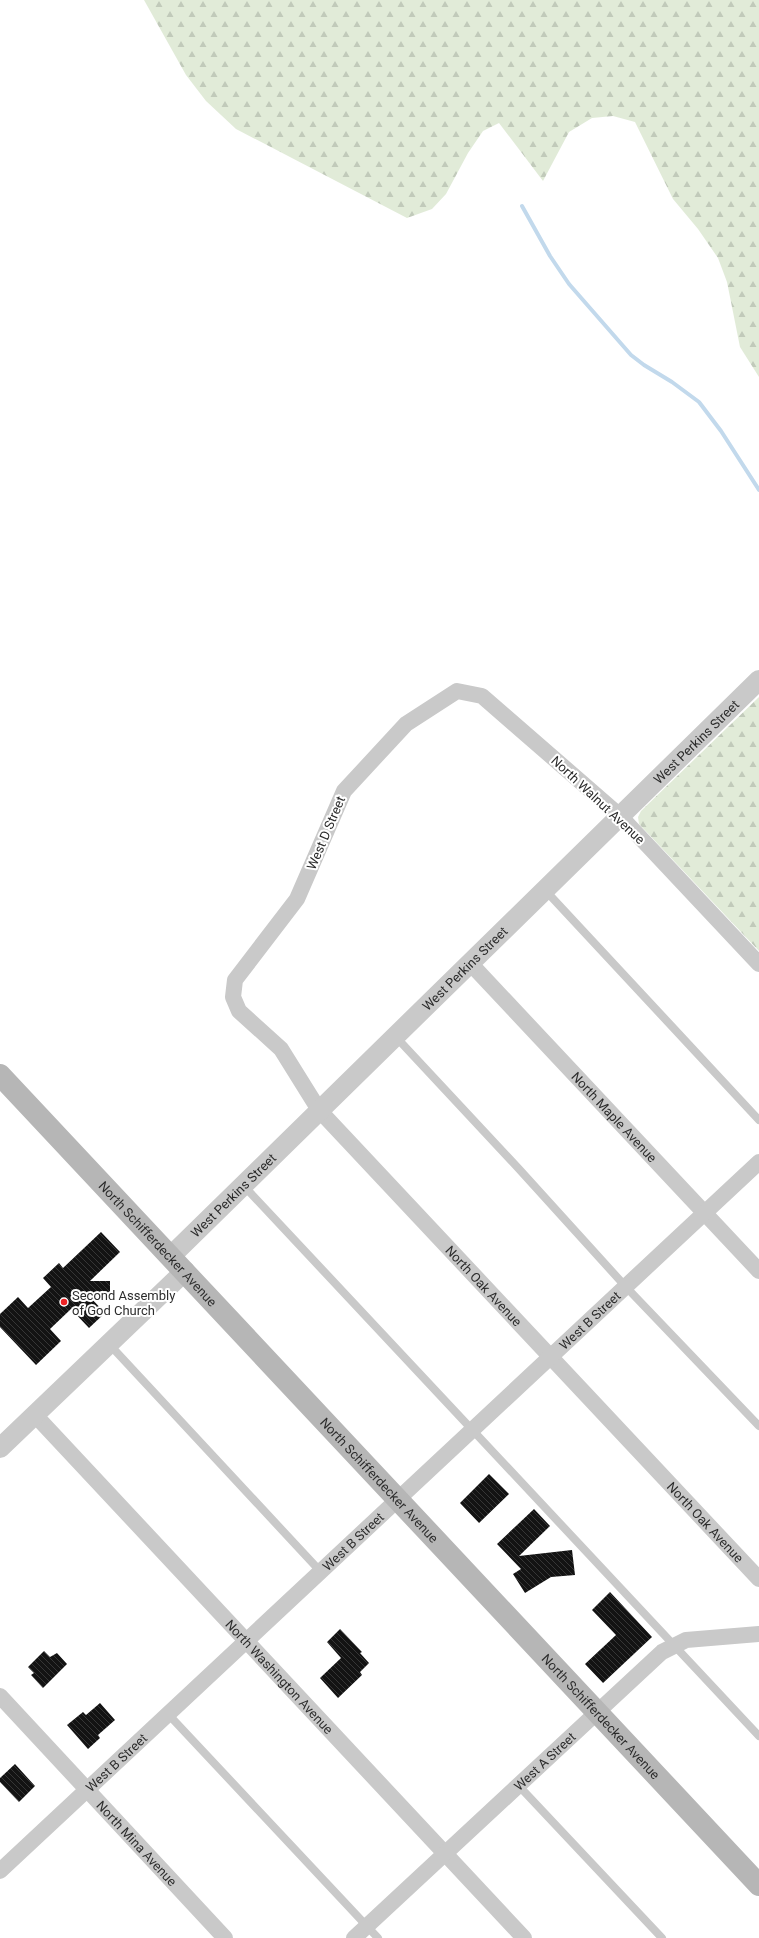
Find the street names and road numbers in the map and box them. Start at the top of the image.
street label: West Perkins Street [650,697,742,787]
street label: North Walnut Avenue [548,753,648,847]
street label: West D Street [304,794,348,872]
street label: West Perkins Street [419,923,510,1013]
street label: North Maple Avenue [569,1069,660,1165]
street label: West Perkins Street [187,1150,279,1240]
street label: North Schifferdecker Avenue [96,1178,220,1309]
street label: North Oak Avenue [443,1242,525,1329]
street label: West B Street [556,1288,623,1352]
street label: North Schifferdecker Avenue [317,1414,442,1546]
street label: North Oak Avenue [664,1479,747,1565]
street label: West B Street [319,1509,387,1573]
street label: North Washington Avenue [223,1616,336,1737]
street label: North Schifferdecker Avenue [539,1651,663,1782]
street label: West A Street [511,1729,578,1793]
street label: West B Street [83,1730,150,1795]
street label: North Mina Avenue [94,1798,180,1889]

